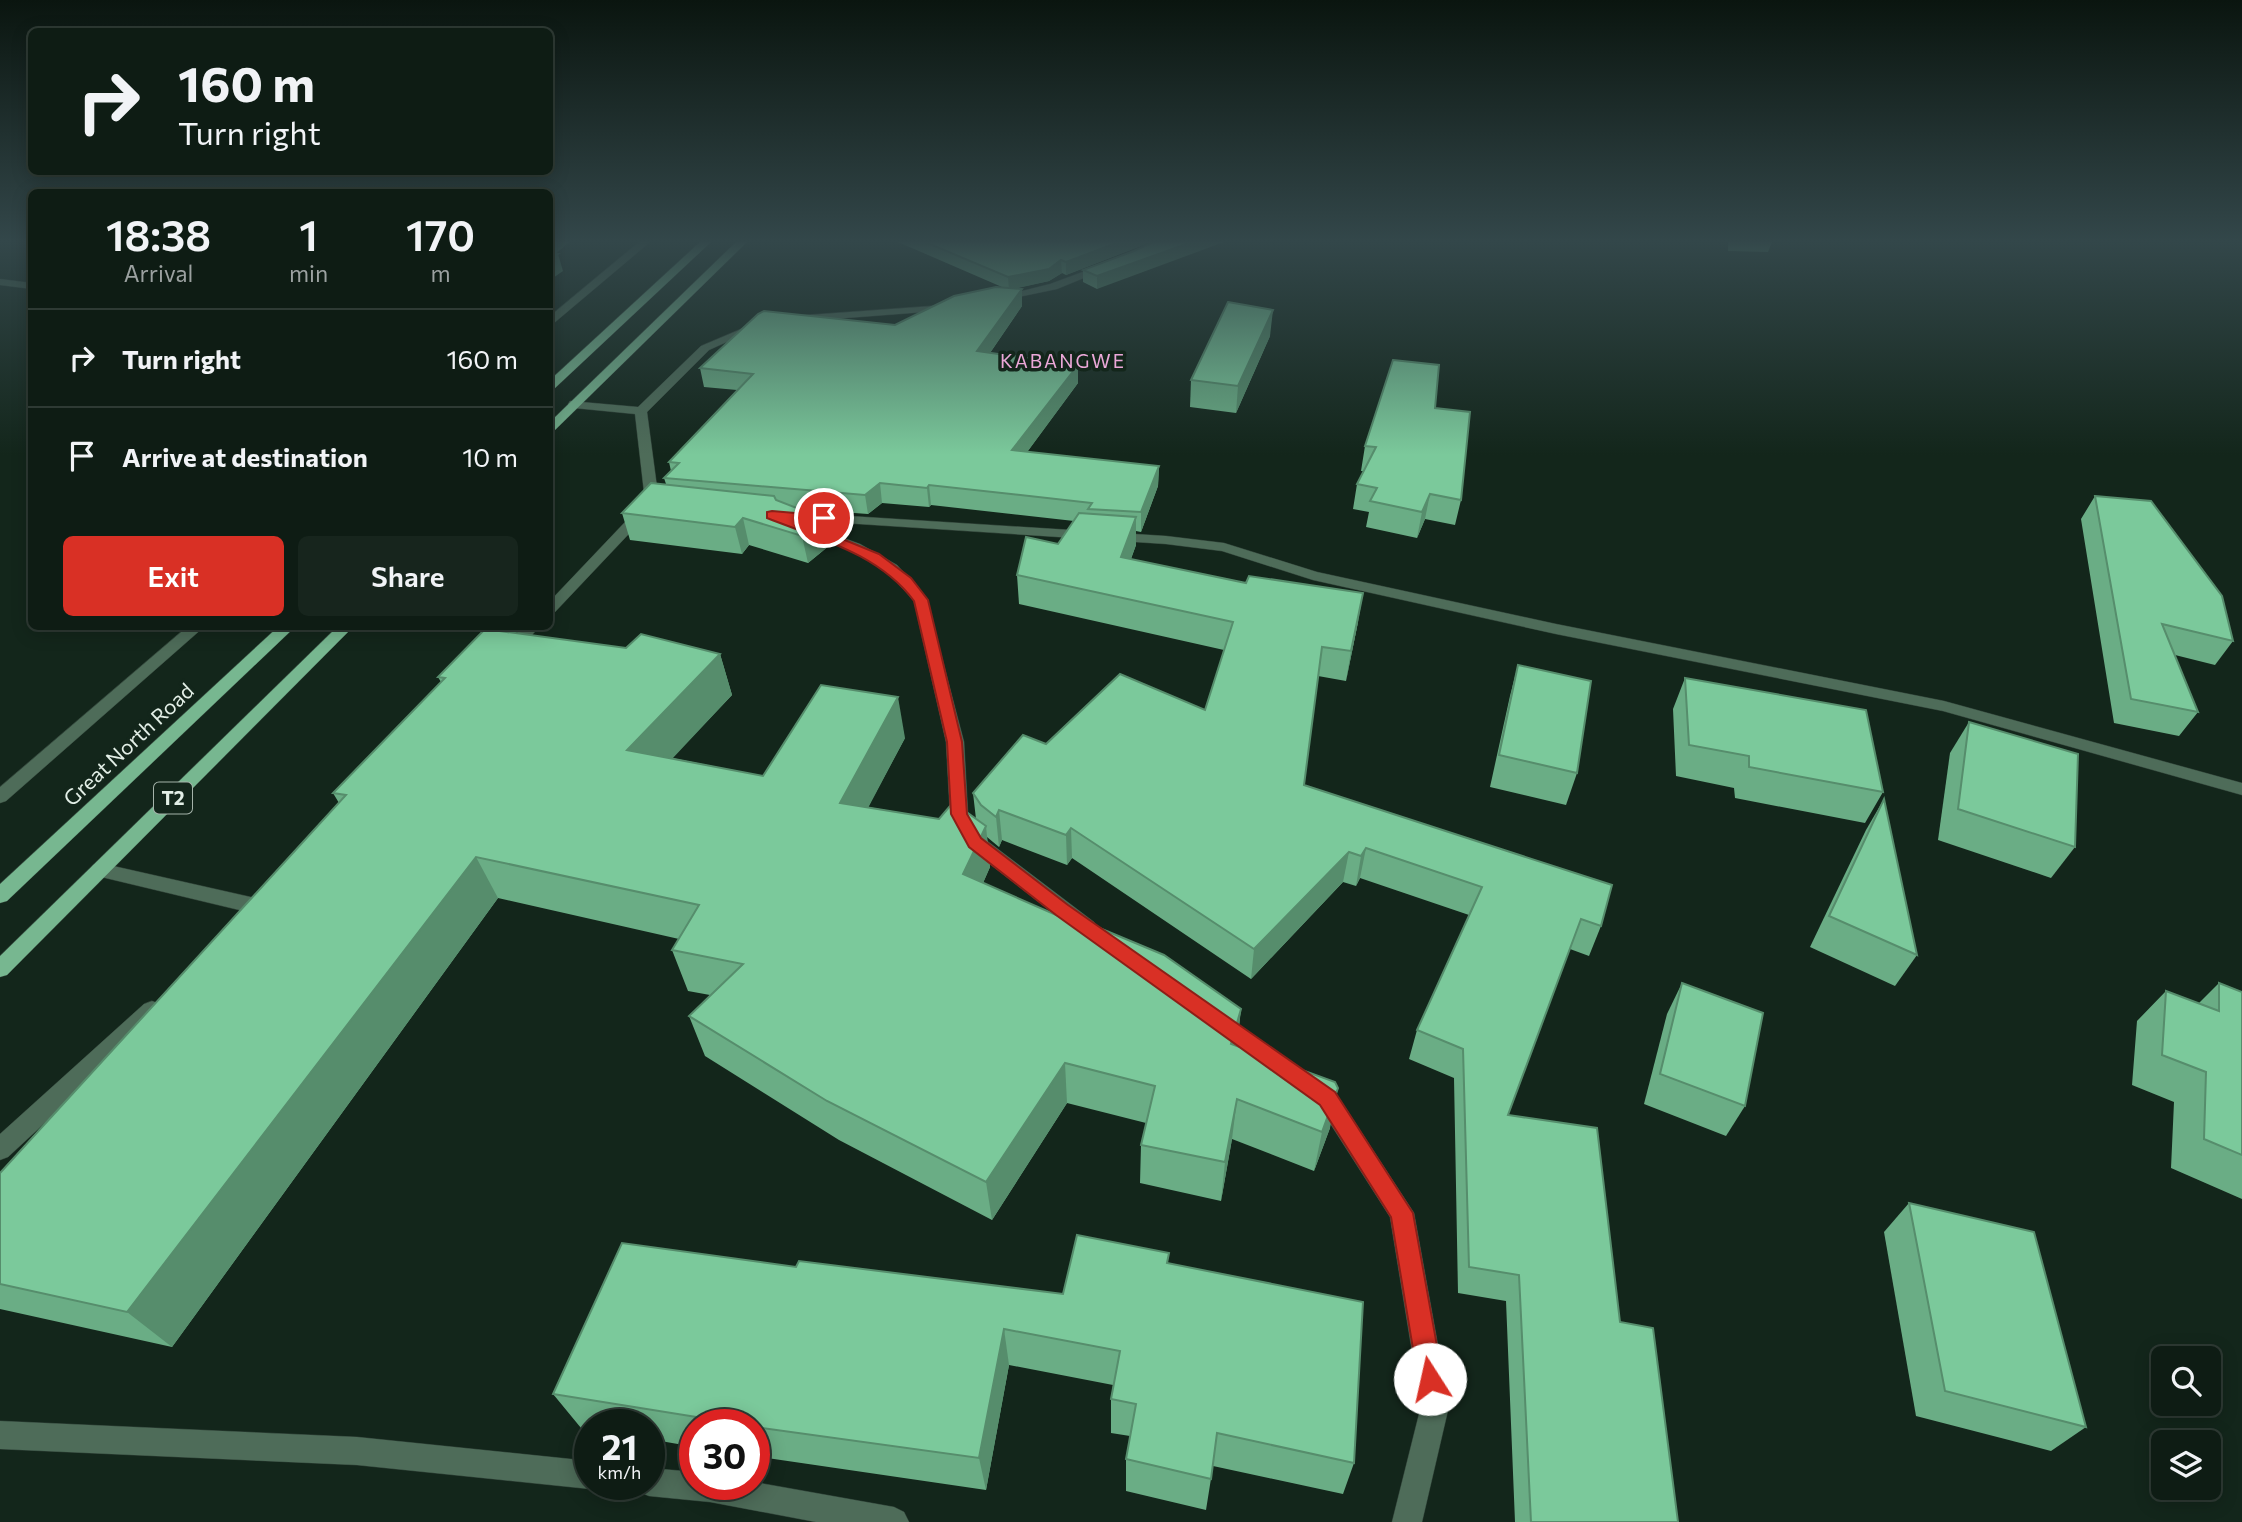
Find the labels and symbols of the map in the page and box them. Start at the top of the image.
district label: KABANGWE [1000,349,1126,372]
pin [794,488,854,548]
street label: Great North Road [58,677,198,811]
road number: T2 [154,782,192,814]
position arrow [1393,1342,1467,1416]
speed limit sign: 30 [679,1409,770,1500]

